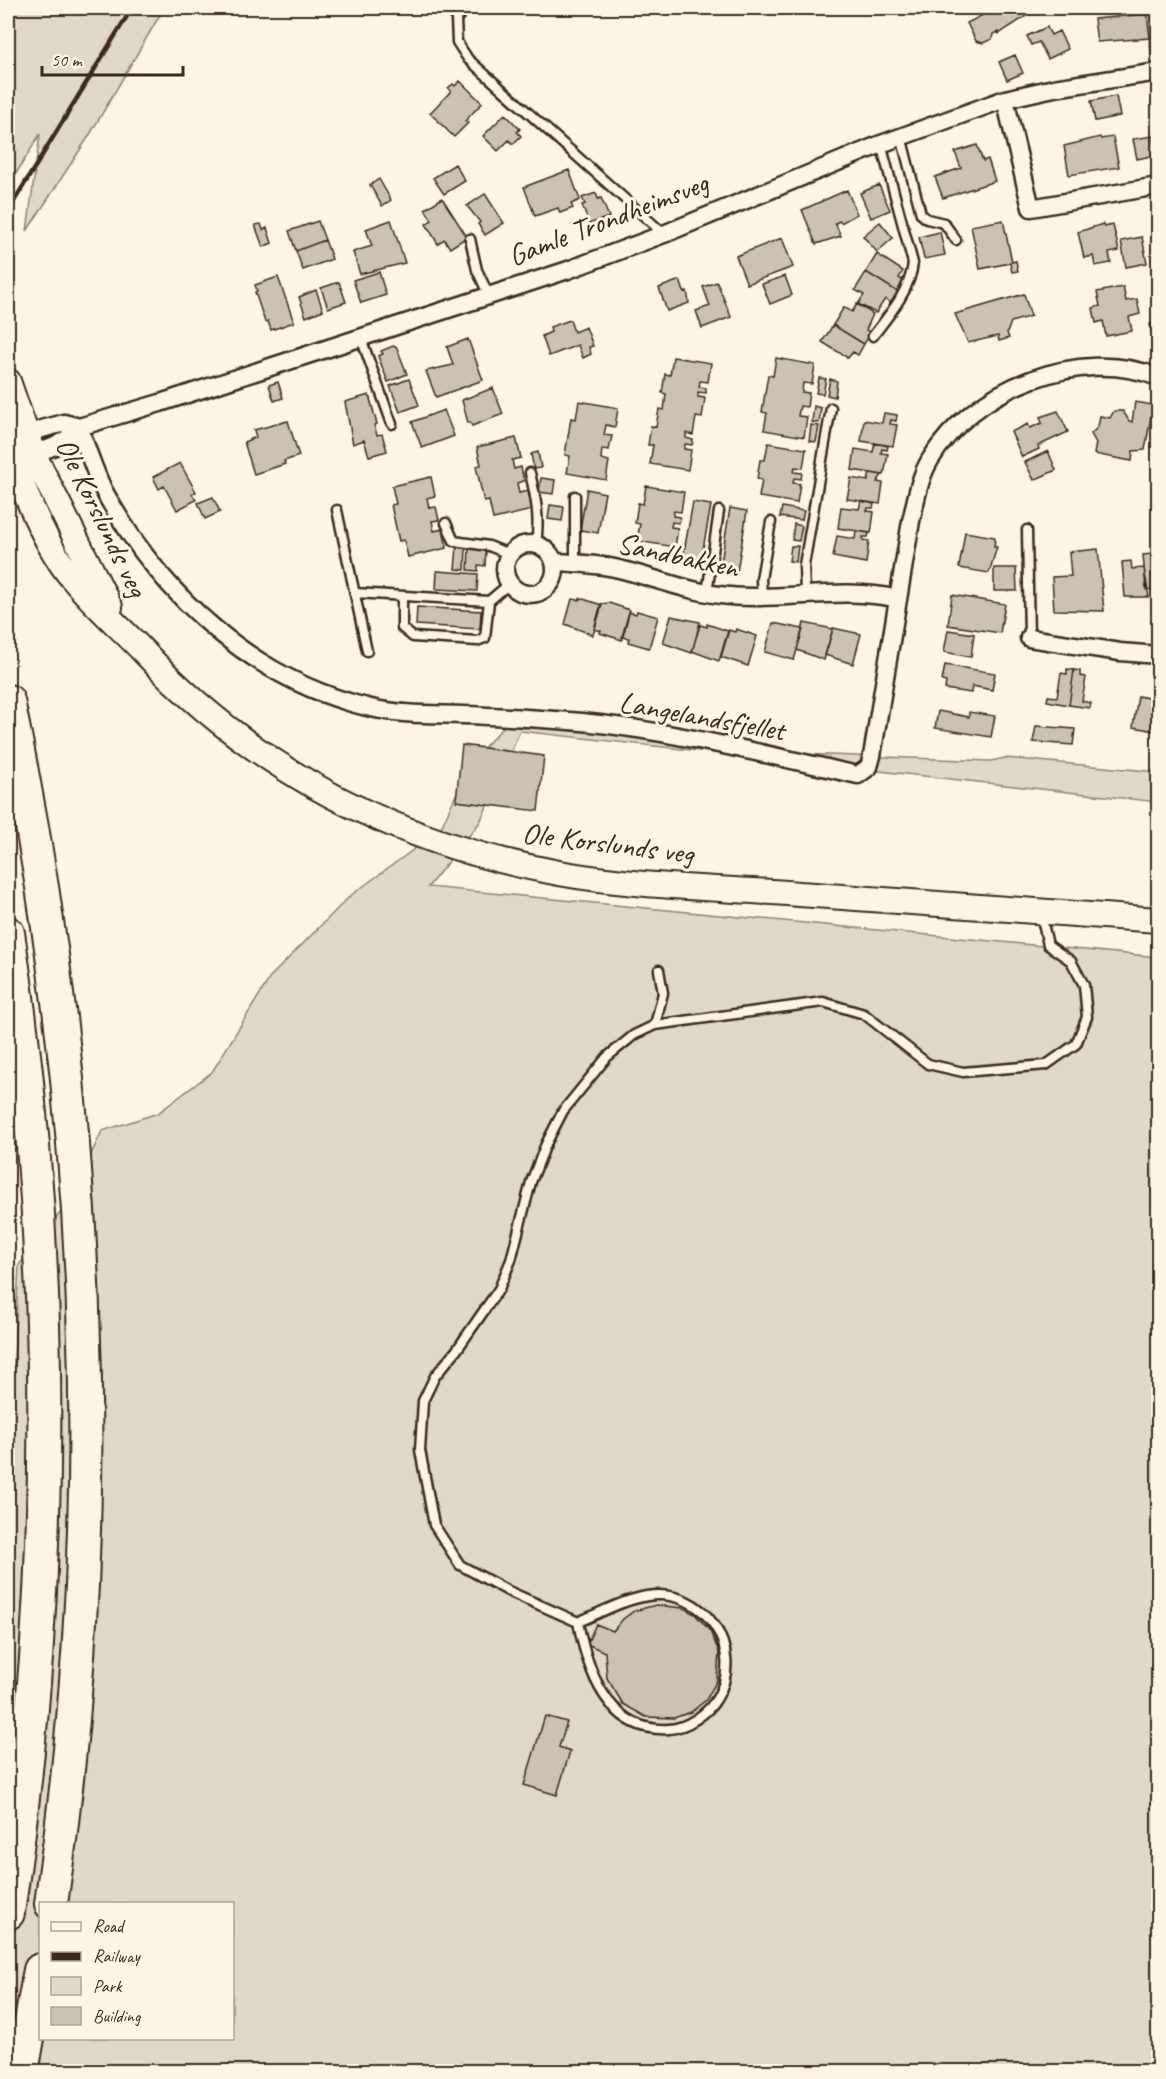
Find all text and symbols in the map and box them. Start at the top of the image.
scale bar [42,39,183,77]
text: 50 m [51,49,84,71]
street label: Gamle Trondheimsveg [503,163,715,275]
street label: Ole Korslunds veg [47,431,158,605]
street label: Sandbakken [614,524,744,587]
street label: Langelandsfjellet [616,683,791,750]
street label: Ole Korslunds veg [520,814,698,873]
legend [39,1902,234,2040]
text: Road [93,1915,126,1937]
text: Railway [93,1945,141,1967]
text: Park [93,1975,123,1997]
text: Building [93,2005,142,2027]

